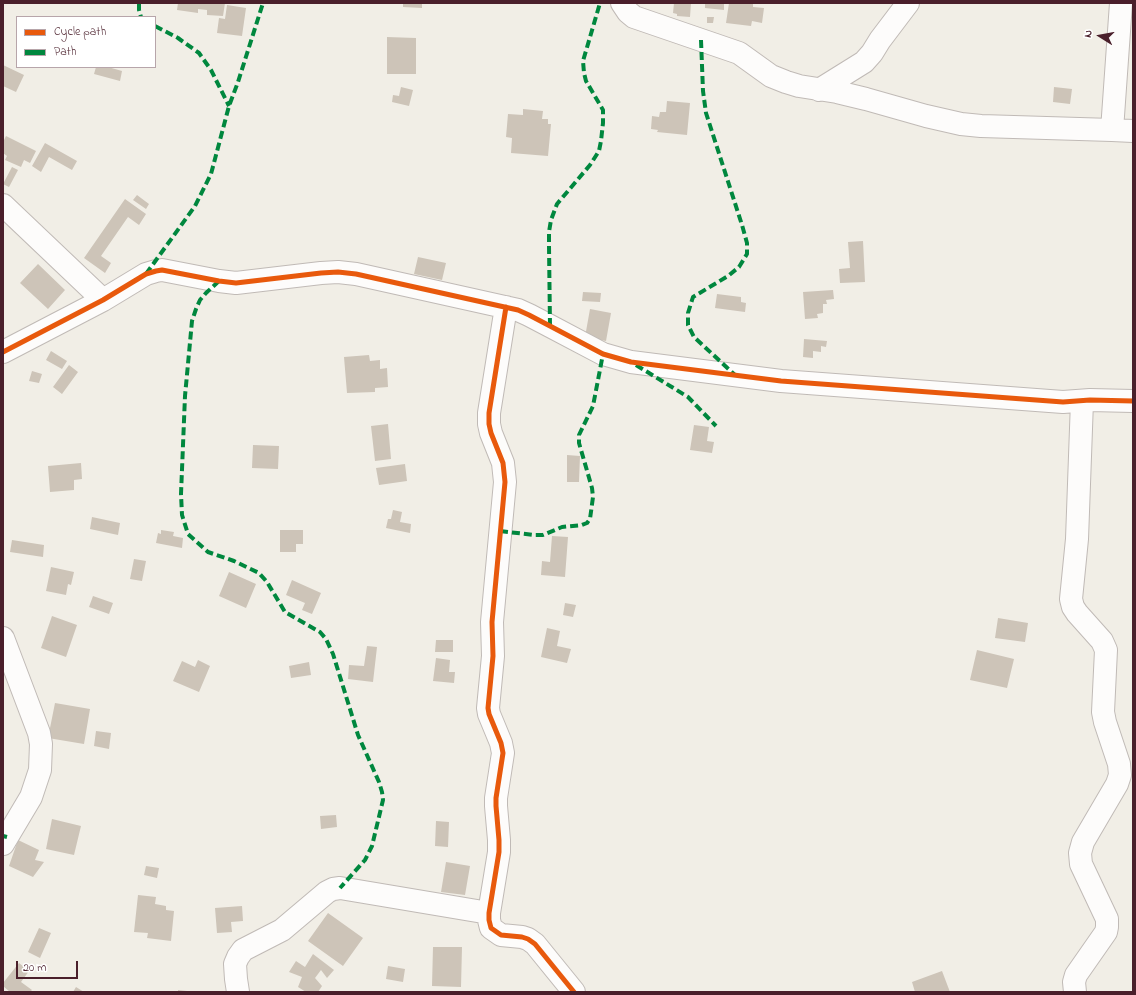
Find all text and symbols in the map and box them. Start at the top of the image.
legend [16,16,156,68]
north arrow [1080,16,1120,56]
text: Cycle path [54,23,106,41]
text: N [1080,29,1097,39]
text: Path [54,43,76,61]
scale bar [18,953,80,979]
text: 20 m [23,959,46,977]

